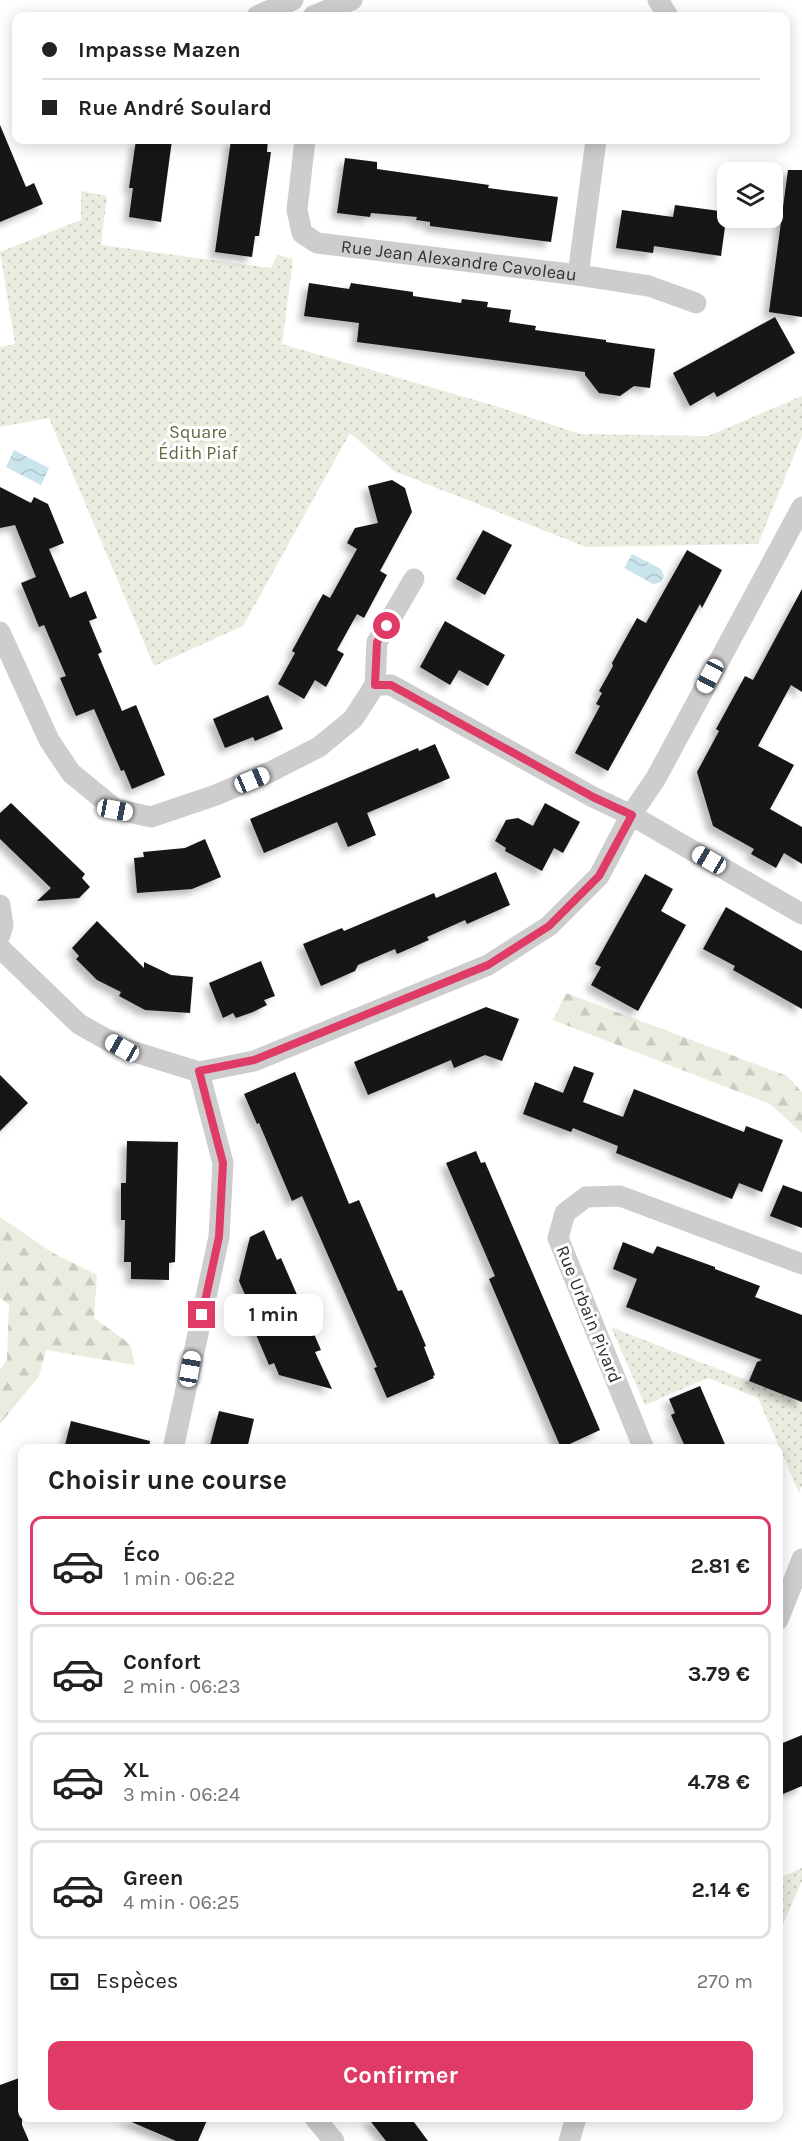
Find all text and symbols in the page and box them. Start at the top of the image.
text: Impasse Mazen [78,37,241,63]
text: Rue André Soulard [78,95,272,121]
map controls [717,162,783,228]
button: layers [717,162,783,228]
street label: Rue Jean Alexandre Cavoleau [340,235,578,286]
park label: Square Édith Piaf [158,421,239,464]
route start [373,612,400,639]
car [694,656,726,696]
car [232,765,272,795]
car [96,798,134,822]
car [689,843,729,877]
car [102,1031,142,1065]
street label: Rue Urbain Pivard [551,1242,627,1386]
callout: 1 min [223,1294,322,1336]
route end [188,1301,215,1328]
text: 1 min [248,1303,299,1326]
car [178,1350,202,1388]
text: Choisir une course [48,1464,287,1496]
icon: car [51,1539,105,1593]
text: Éco [123,1541,160,1567]
text: 2.81 € [690,1553,750,1579]
text: 1 min · 06:22 [123,1567,235,1590]
icon: car [51,1647,105,1701]
text: Confort [123,1649,201,1675]
text: 3.79 € [688,1661,750,1687]
text: 2 min · 06:23 [123,1675,240,1698]
icon: car [51,1755,105,1809]
text: XL [123,1757,149,1783]
text: 4.78 € [688,1769,750,1795]
text: 3 min · 06:24 [123,1783,240,1806]
icon: car [51,1863,105,1917]
text: Green [123,1865,184,1891]
text: 2.14 € [692,1877,750,1903]
text: 4 min · 06:25 [123,1891,240,1914]
icon: cash [48,1965,81,1998]
text: Espèces [96,1968,178,1994]
text: 270 m [697,1970,753,1993]
button: Confirmer [48,2041,753,2110]

